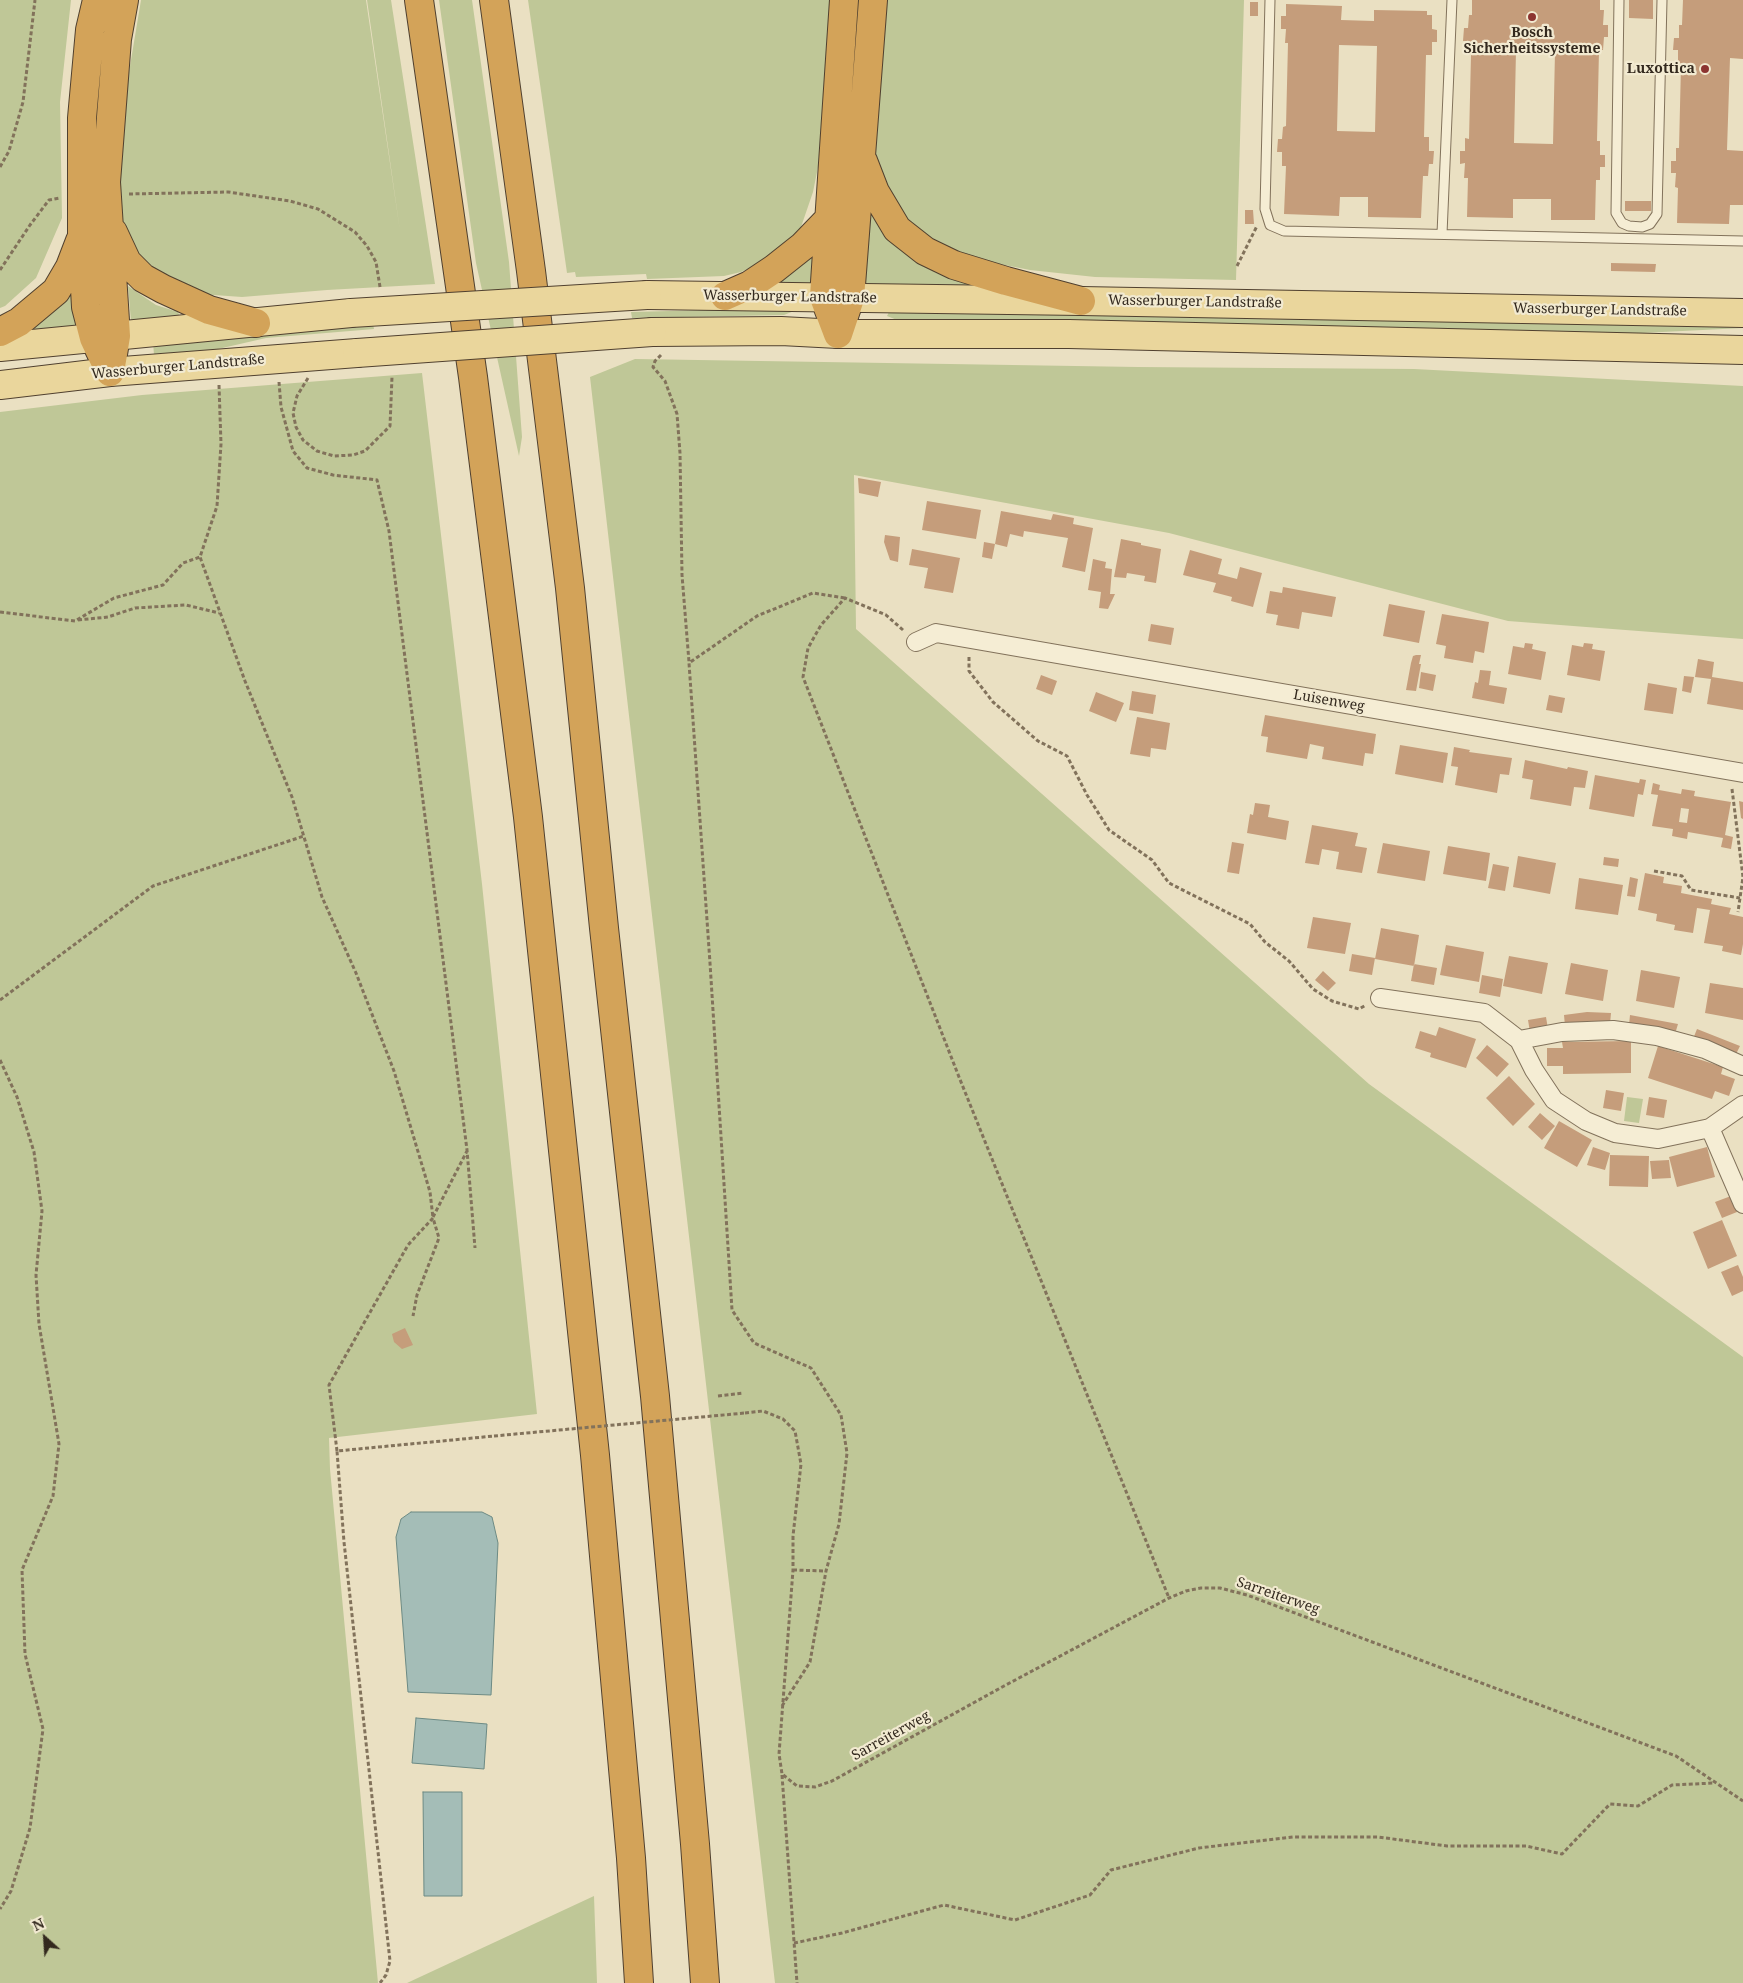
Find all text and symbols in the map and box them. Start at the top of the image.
marker: Bosch Sicherheitssysteme [1526,11,1538,23]
place label: Bosch Sicherheitssysteme [1464,25,1600,58]
place label: Luxottica [1627,61,1695,77]
marker: Luxottica [1699,63,1711,75]
street label: Wasserburger Landstraße [703,287,877,307]
street label: Wasserburger Landstraße [1108,292,1282,312]
street label: Wasserburger Landstraße [1513,300,1687,320]
street label: Wasserburger Landstraße [91,351,265,383]
street label: Luisenweg [1292,686,1366,716]
street label: Sarreiterweg [1234,1574,1322,1618]
street label: Sarreiterweg [849,1708,933,1764]
north arrow [20,1913,70,1963]
text: N [29,1913,47,1935]

